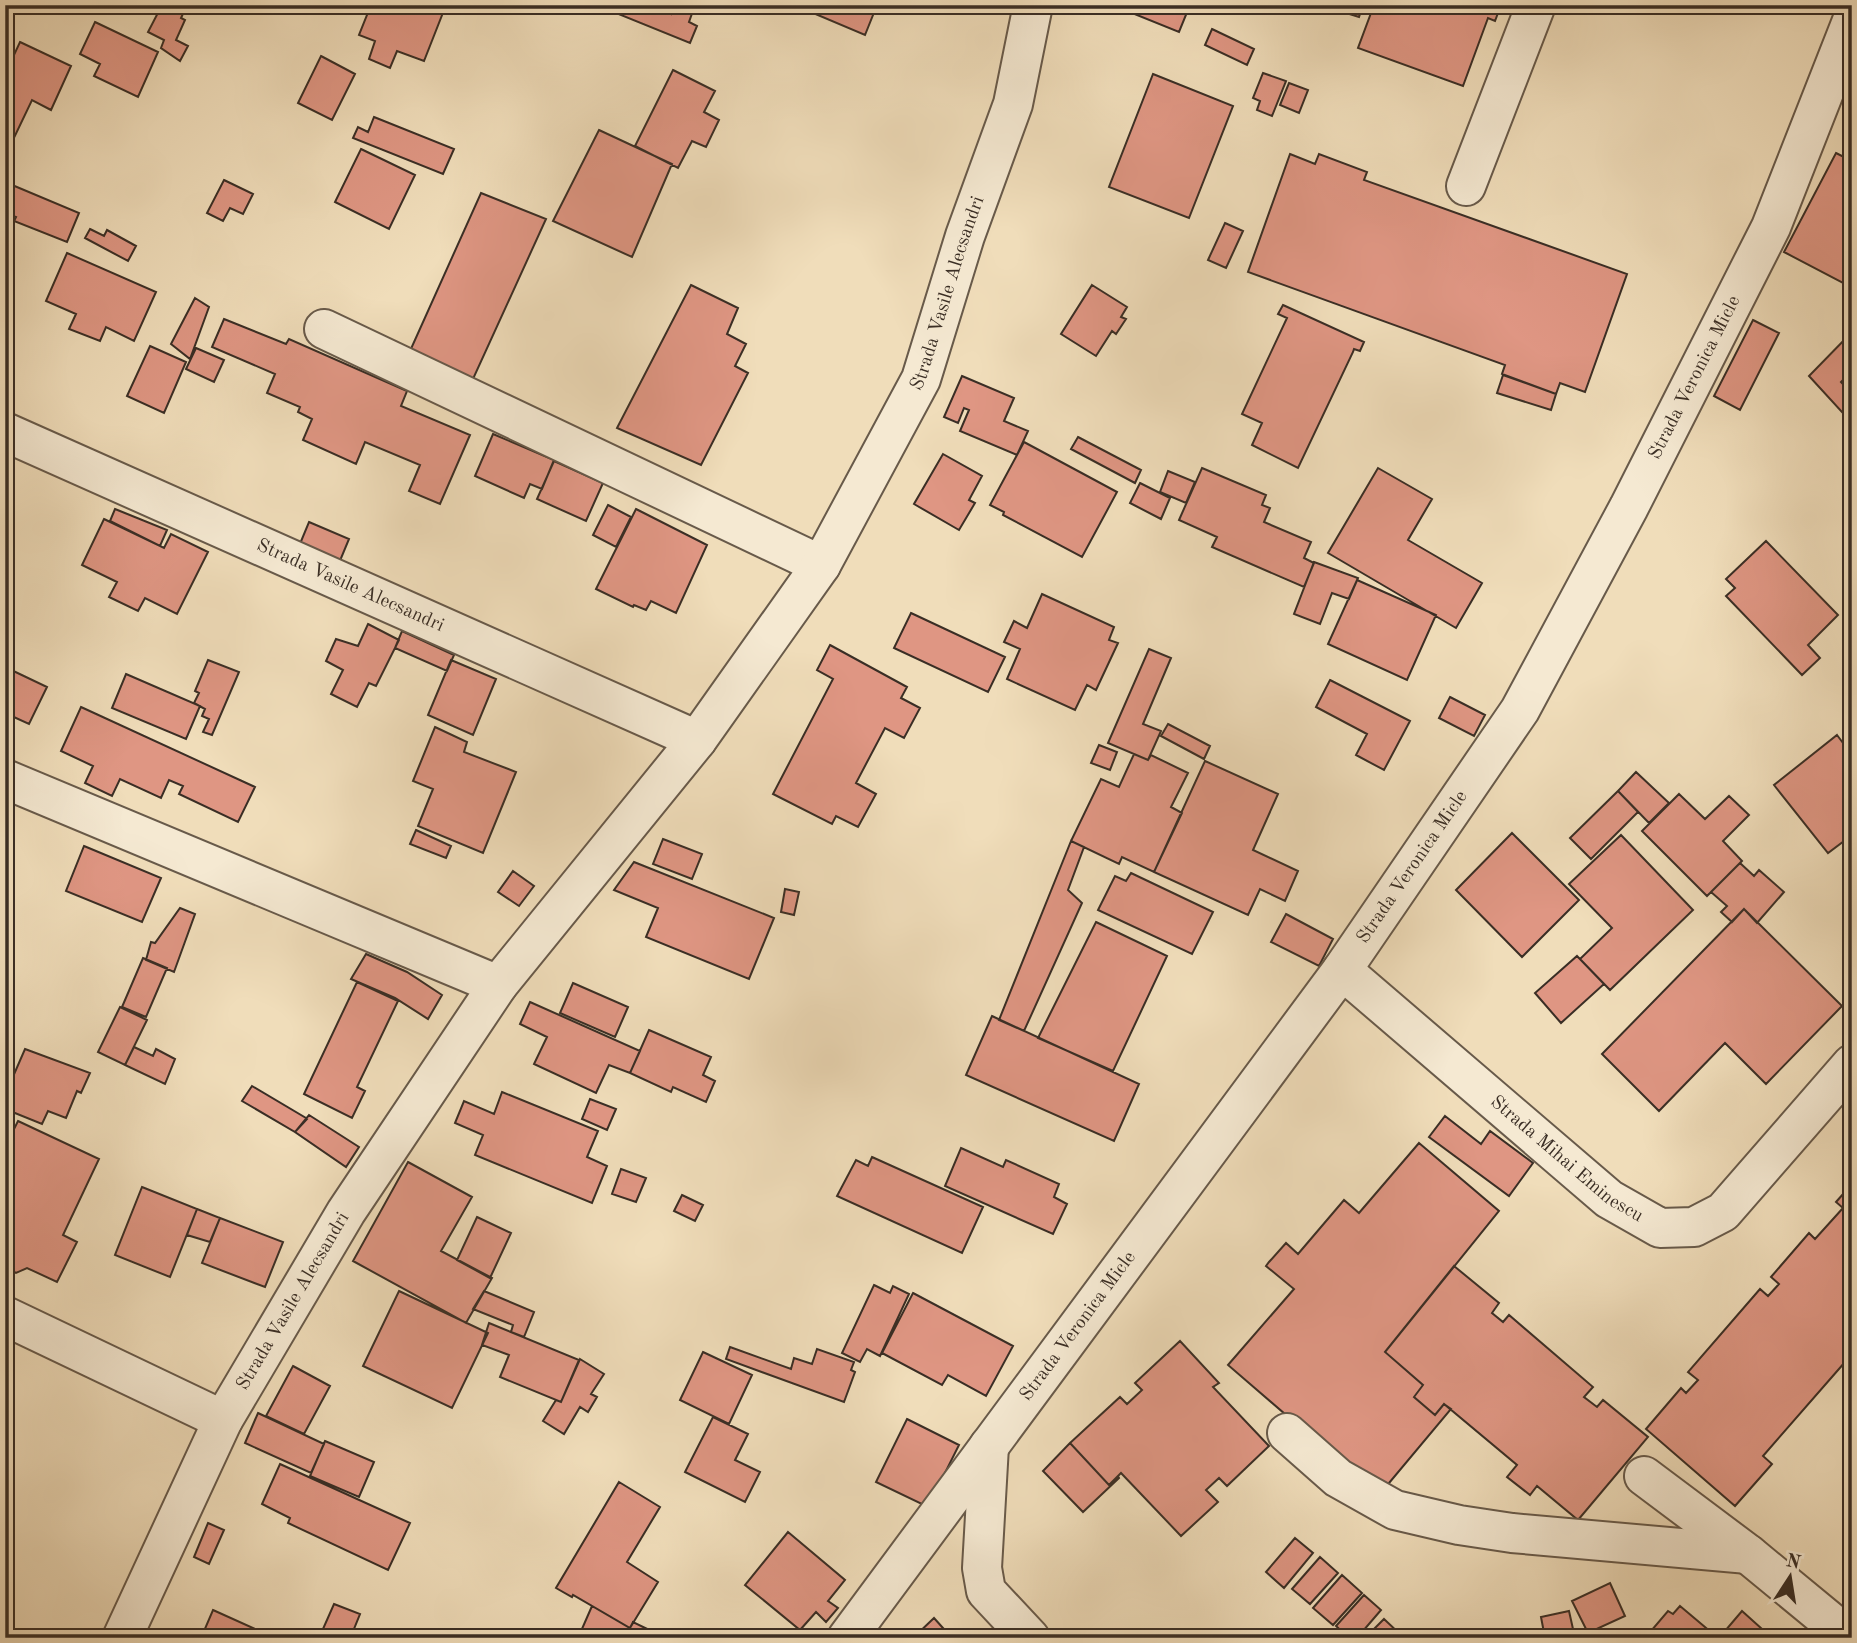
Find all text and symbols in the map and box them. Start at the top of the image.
street label: Strada Vasile Alecsandri [907,194,988,394]
street label: Strada Veronica Micle [1645,293,1744,463]
street label: Strada Vasile Alecsandri [254,536,447,636]
street label: Strada Veronica Micle [1353,787,1471,947]
street label: Strada Mihai Eminescu [1487,1092,1646,1226]
street label: Strada Vasile Alecsandri [233,1209,353,1394]
street label: Strada Veronica Micle [1017,1248,1139,1405]
north arrow [1756,1542,1826,1612]
text: N [1784,1552,1803,1574]

